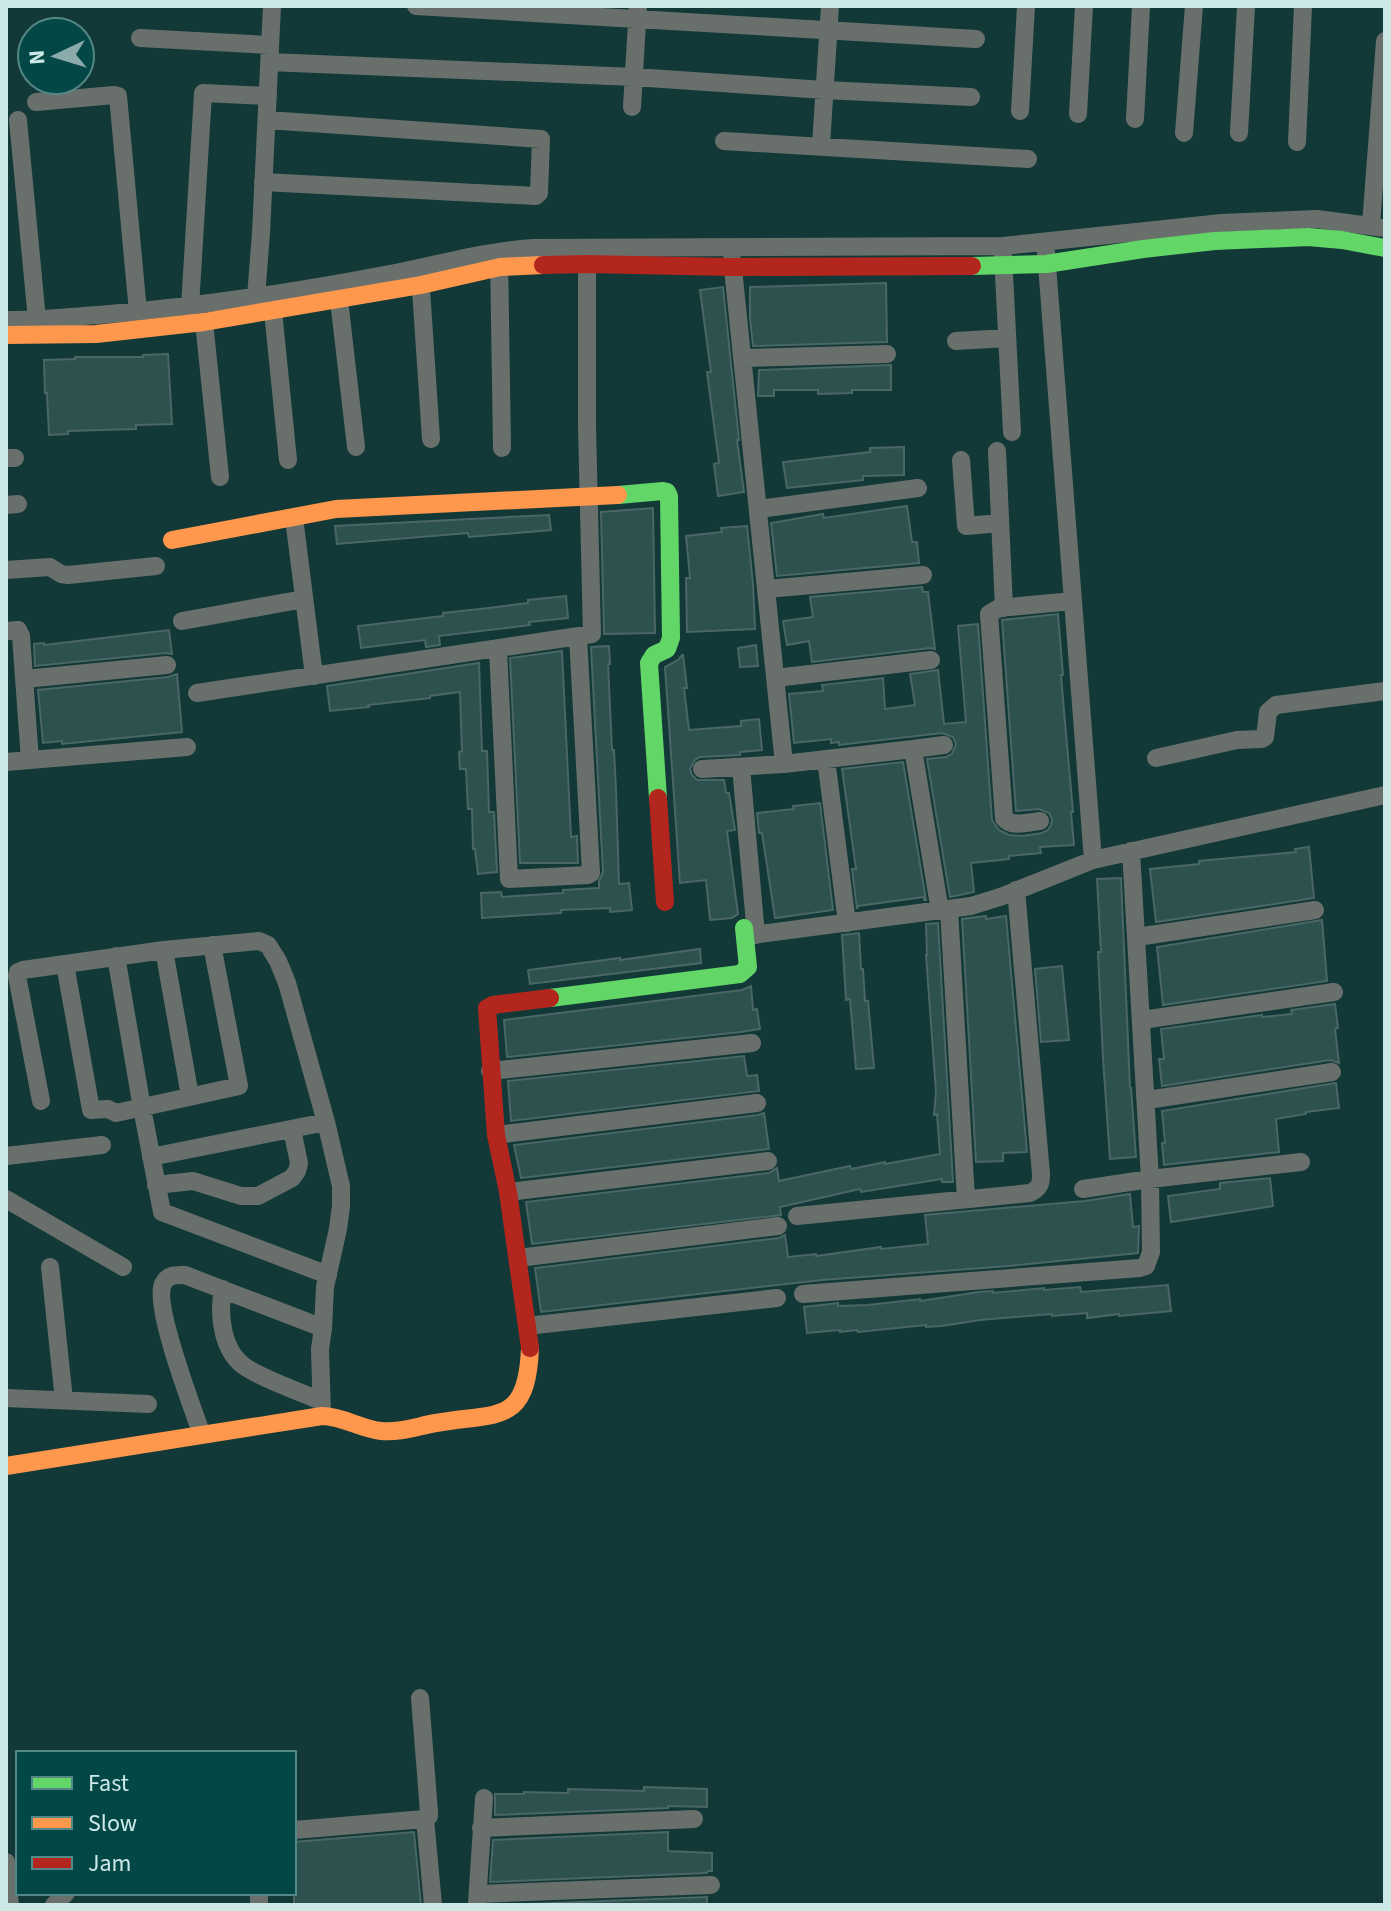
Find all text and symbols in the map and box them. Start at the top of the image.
north arrow [16,16,96,96]
text: N [21,49,54,66]
legend [16,1751,296,1895]
text: Fast [88,1766,129,1801]
text: Slow [88,1806,137,1841]
text: Jam [88,1846,132,1881]

